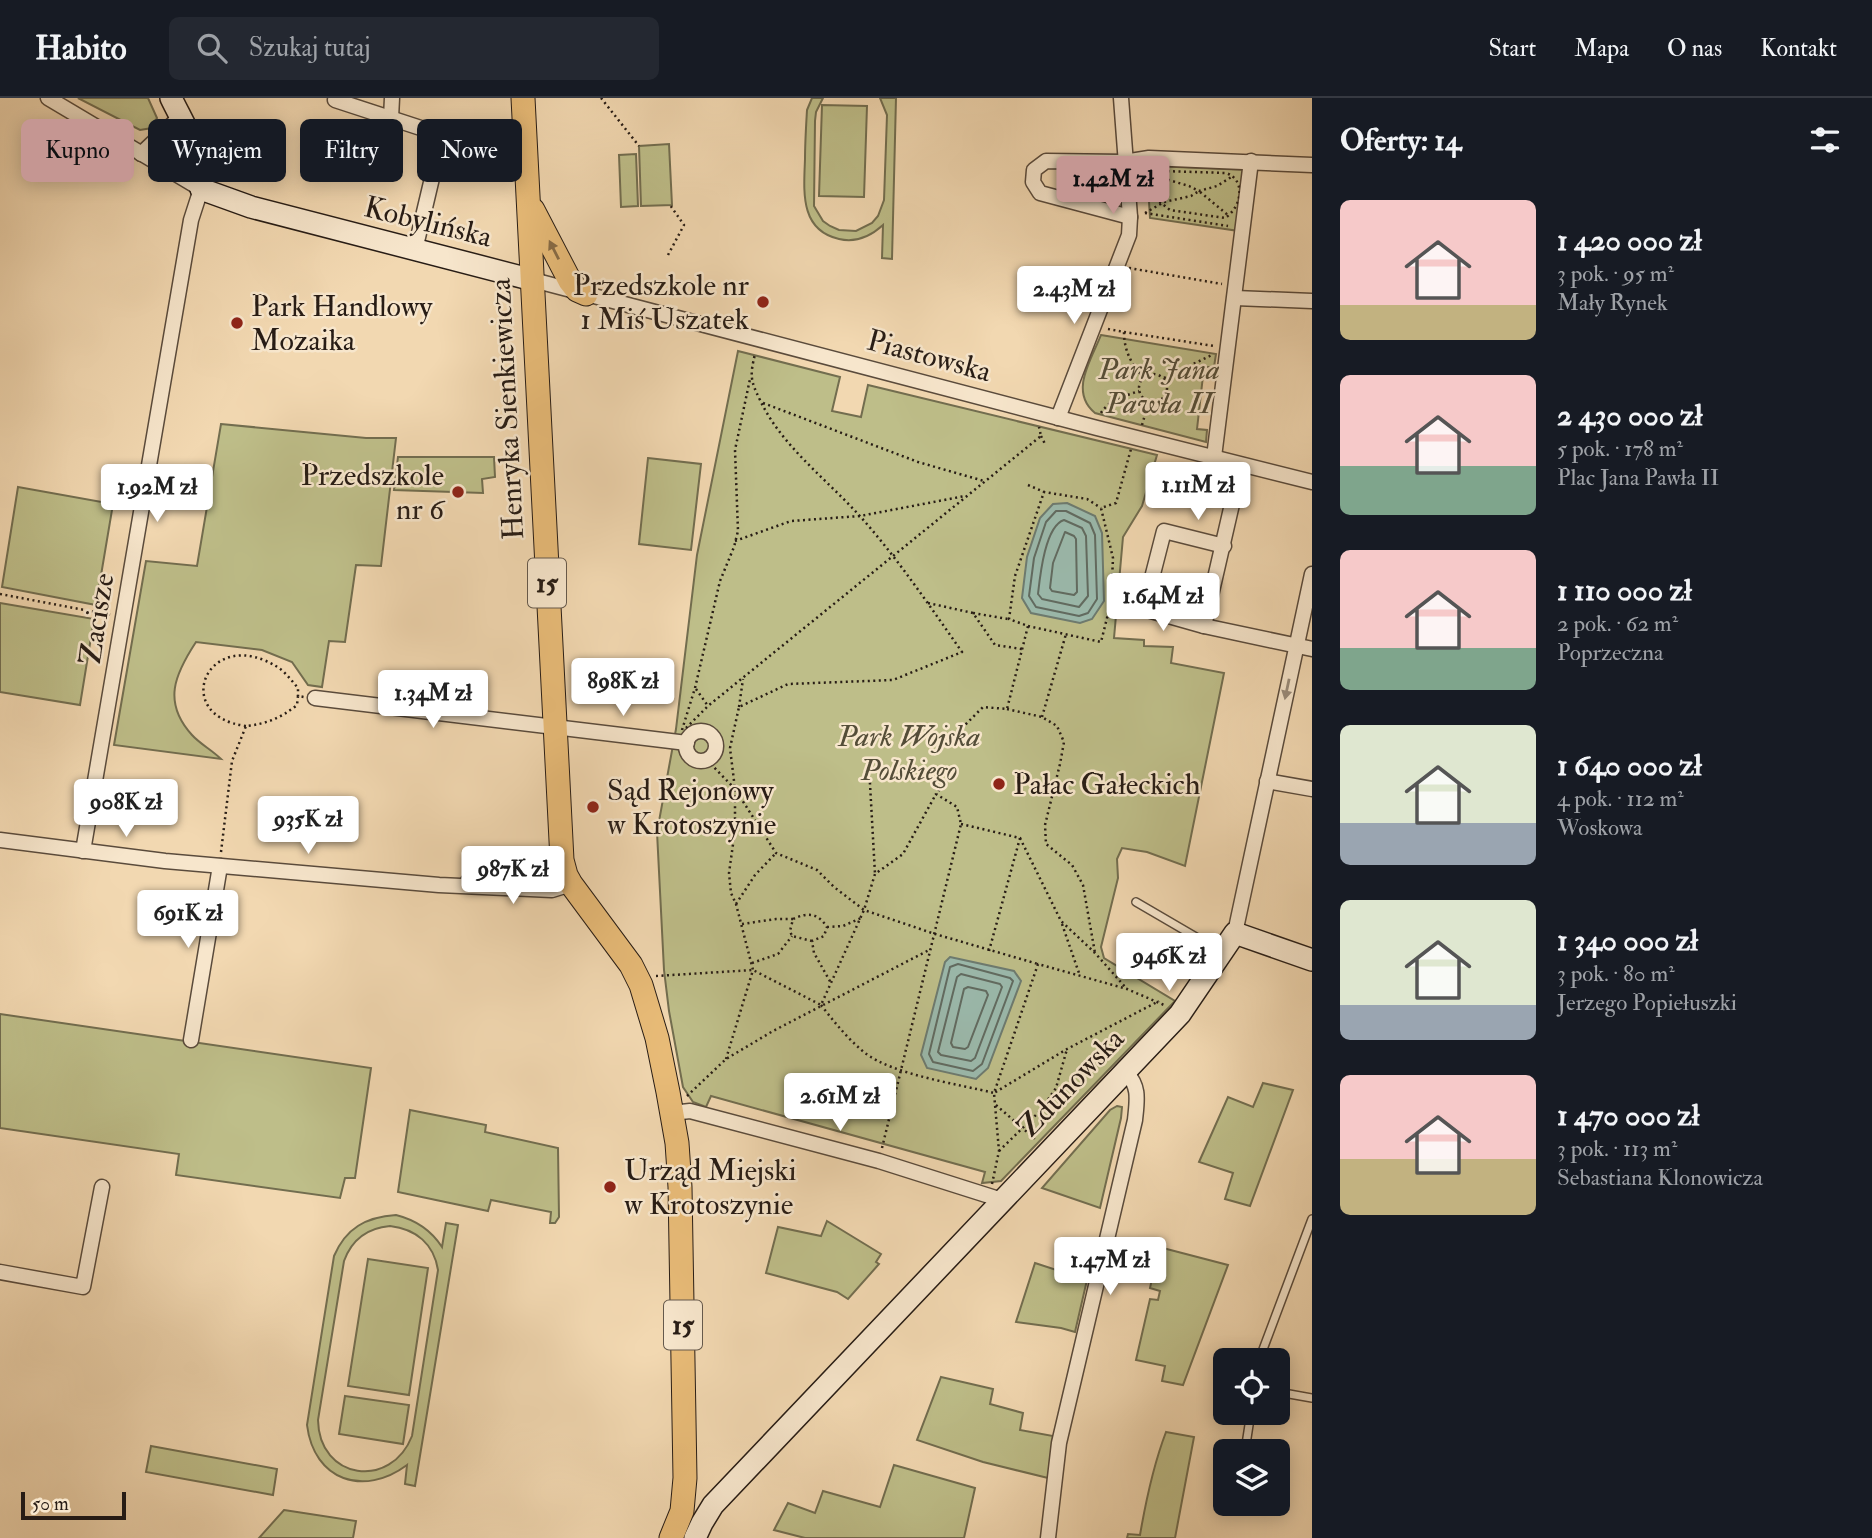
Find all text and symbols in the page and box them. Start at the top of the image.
search box [169,17,659,80]
text: Habito [35,28,127,69]
icon: search [193,29,231,67]
text: Szukaj tutaj [249,32,371,64]
text: Start [1488,33,1536,64]
text: Mapa [1574,33,1629,64]
text: O nas [1667,33,1722,64]
text: Kontakt [1760,33,1837,64]
chip: Kupno [21,119,134,182]
chip: Wynajem [148,119,286,182]
chip: Filtry [300,119,403,182]
chip: Nowe [417,119,522,182]
icon: filters [1806,121,1844,159]
text: Oferty: 14 [1340,122,1461,159]
pin: 1.42M zł [1041,156,1185,216]
text: 1.42M zł [1072,164,1154,193]
street label: Kobylińska [360,188,496,256]
text: 1 420 000 zł [1557,222,1702,259]
icon: home [1396,228,1480,312]
one-way arrow [548,240,559,260]
text: 3 pok. · 95 m² [1557,259,1674,288]
pin: 2.43M zł [1002,266,1146,326]
place label: Przedszkole nr 1 Miś Uszatek [573,267,749,338]
text: 2.43M zł [1033,274,1115,303]
street label: Henryka Sienkiewicza [482,277,532,541]
place label: Park Handlowy Mozaika [251,288,433,359]
text: Mały Rynek [1557,288,1668,317]
marker: Przedszkole nr 1 Miś Uszatek [755,294,771,310]
marker: Park Handlowy Mozaika [229,315,245,331]
street label: Piastowska [863,322,996,390]
park label: Park Jana Pawła II [1097,351,1220,422]
text: 2 430 000 zł [1557,397,1703,434]
icon: home [1396,403,1480,487]
text: 5 pok. · 178 m² [1557,434,1683,463]
place label: Przedszkole nr 6 [301,457,446,528]
pin: 1.11M zł [1126,462,1270,522]
text: Plac Jana Pawła II [1557,463,1719,492]
pin: 1.92M zł [85,464,229,524]
text: 1.11M zł [1161,470,1235,499]
text: 1.92M zł [117,472,197,501]
marker: Przedszkole nr 6 [450,484,466,500]
road number: 15 [528,559,566,608]
street label: Zacisze [72,571,122,667]
text: 1 110 000 zł [1557,572,1692,609]
pin: 1.64M zł [1091,574,1235,633]
icon: home [1396,578,1480,662]
text: 1.64M zł [1123,581,1203,610]
text: 2 pok. · 62 m² [1557,609,1678,638]
text: Poprzeczna [1557,638,1663,667]
pin: 898K zł [558,658,688,718]
text: 898K zł [587,666,659,695]
pin: 1.34M zł [361,670,505,730]
text: 1.34M zł [394,678,472,707]
one-way arrow [1281,678,1292,700]
park label: Park Wojska Polskiego [837,718,981,789]
text: 1 640 000 zł [1557,747,1702,784]
icon: home [1396,753,1480,837]
place label: Pałac Gałeckich [1013,766,1201,803]
place label: Sąd Rejonowy w Krotoszynie [607,772,776,843]
marker: Pałac Gałeckich [991,776,1007,792]
pin: 908K zł [61,780,191,839]
text: 4 pok. · 112 m² [1557,784,1684,813]
text: 908K zł [90,787,162,816]
pin: 935K zł [243,796,373,856]
marker: Sąd Rejonowy w Krotoszynie [585,799,601,815]
text: 935K zł [274,804,342,833]
text: Woskowa [1557,813,1642,842]
pin: 987K zł [448,846,578,906]
text: 987K zł [477,854,549,883]
pin: 691K zł [123,890,253,950]
text: 691K zł [153,898,223,927]
text: 1 340 000 zł [1557,922,1698,959]
icon: home [1396,928,1480,1012]
pin: 946K zł [1104,934,1234,993]
text: 946K zł [1132,941,1206,970]
text: 3 pok. · 80 m² [1557,959,1675,988]
text: Jerzego Popiełuszki [1557,988,1737,1017]
street label: Zdunowska [1010,1020,1133,1145]
pin: 2.61M zł [768,1074,912,1133]
text: 2.61M zł [800,1081,880,1110]
text: 1 470 000 zł [1557,1097,1700,1134]
icon: home [1396,1103,1480,1187]
text: 3 pok. · 113 m² [1557,1134,1677,1163]
place label: Urząd Miejski w Krotoszynie [624,1152,797,1223]
text: Sebastiana Klonowicza [1557,1163,1763,1192]
marker: Urząd Miejski w Krotoszynie [602,1179,618,1195]
pin: 1.47M zł [1038,1238,1182,1297]
text: 1.47M zł [1070,1245,1150,1274]
road number: 15 [664,1300,702,1350]
map controls [1213,1348,1290,1516]
button: locate [1213,1348,1290,1425]
button: layers [1213,1439,1290,1516]
scale bar [21,1489,126,1521]
text: 50 m [32,1492,69,1516]

